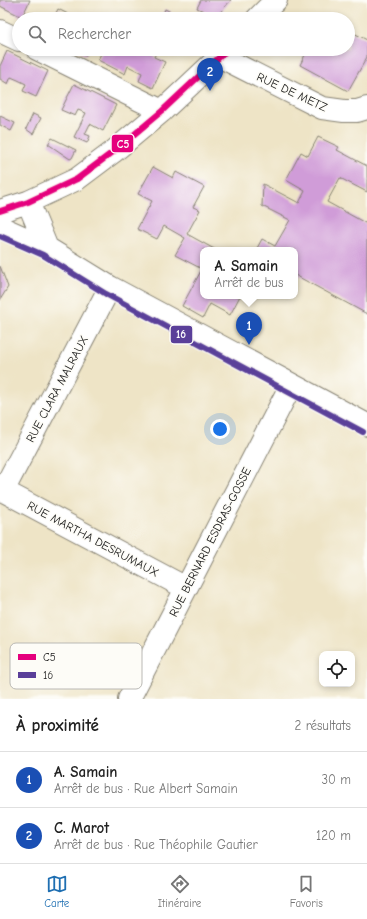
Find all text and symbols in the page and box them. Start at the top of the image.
search box [12,12,355,56]
icon: search [26,23,48,45]
text: Rechercher [58,25,131,43]
pin: 2 [197,58,223,91]
street label: RUE DE METZ [255,70,329,114]
line badge: C5 [111,134,134,153]
text: C5 [117,138,129,151]
popup [200,247,298,299]
text: A. Samain [215,257,278,275]
text: Arrêt de bus [215,275,283,290]
pin: 1 [236,312,262,345]
line badge: 16 [170,325,193,344]
text: 16 [176,328,186,341]
street label: RUE CLARA MALRAUX [23,333,91,445]
your location [210,419,230,439]
street label: RUE BERNARD ESDRAS-GOSSE [166,465,254,619]
street label: RUE MARTHA DESRUMAUX [25,498,161,580]
legend [10,643,142,689]
text: C5 [43,651,56,664]
map controls [319,651,355,687]
button: locate [319,651,355,687]
text: 16 [43,669,53,682]
text: À proximité [16,716,99,735]
text: 2 résultats [295,718,351,733]
text: A. Samain [54,763,118,781]
text: 1 [26,772,32,787]
text: 30 m [321,772,351,787]
text: Arrêt de bus · Rue Albert Samain [54,781,238,796]
text: C. Marot [54,819,109,837]
text: 2 [26,828,32,843]
text: 120 m [316,828,351,843]
text: Arrêt de bus · Rue Théophile Gautier [54,837,258,852]
tab: Carte [44,873,69,910]
tab: Itinéraire [158,873,201,910]
tab: Favoris [290,873,323,910]

